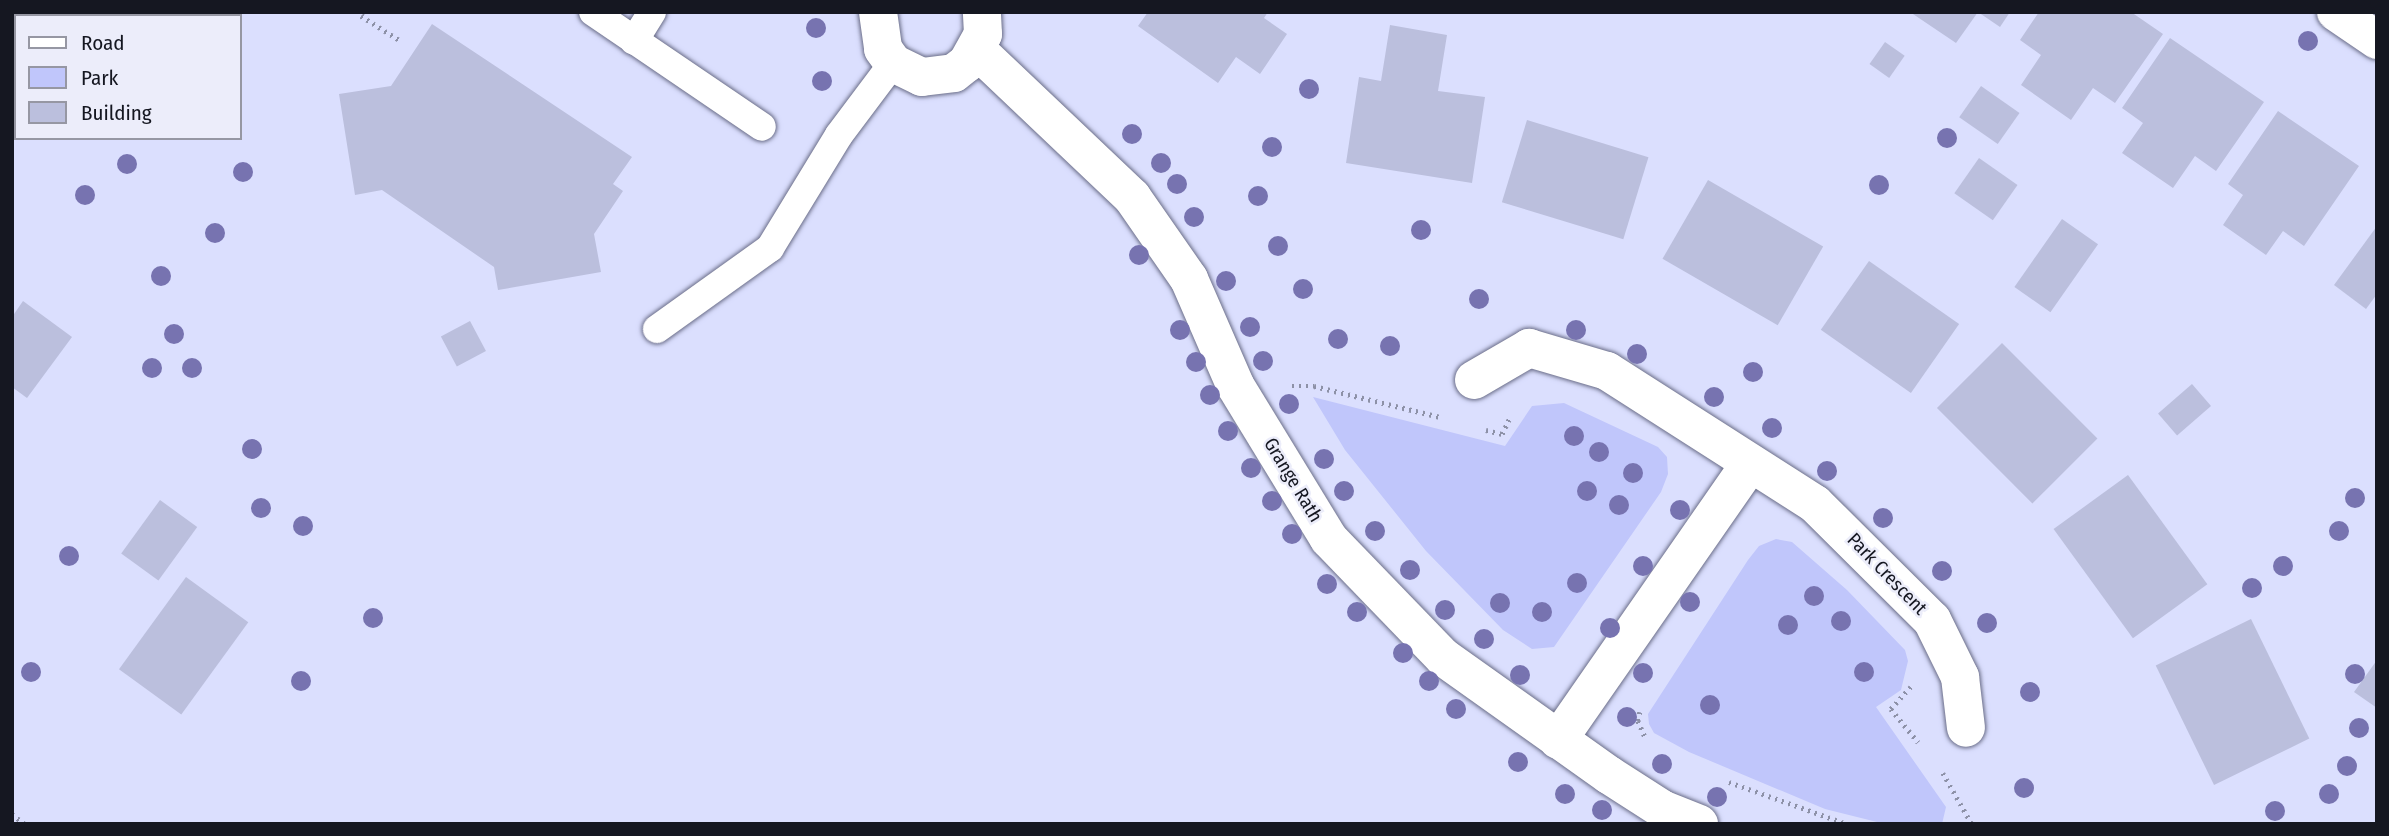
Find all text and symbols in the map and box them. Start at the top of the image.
legend [14,14,242,140]
text: Road [81,30,125,56]
text: Park [81,65,118,91]
text: Building [81,100,152,126]
street label: Grange Rath [1259,434,1327,526]
street label: Park Crescent [1842,528,1932,620]

